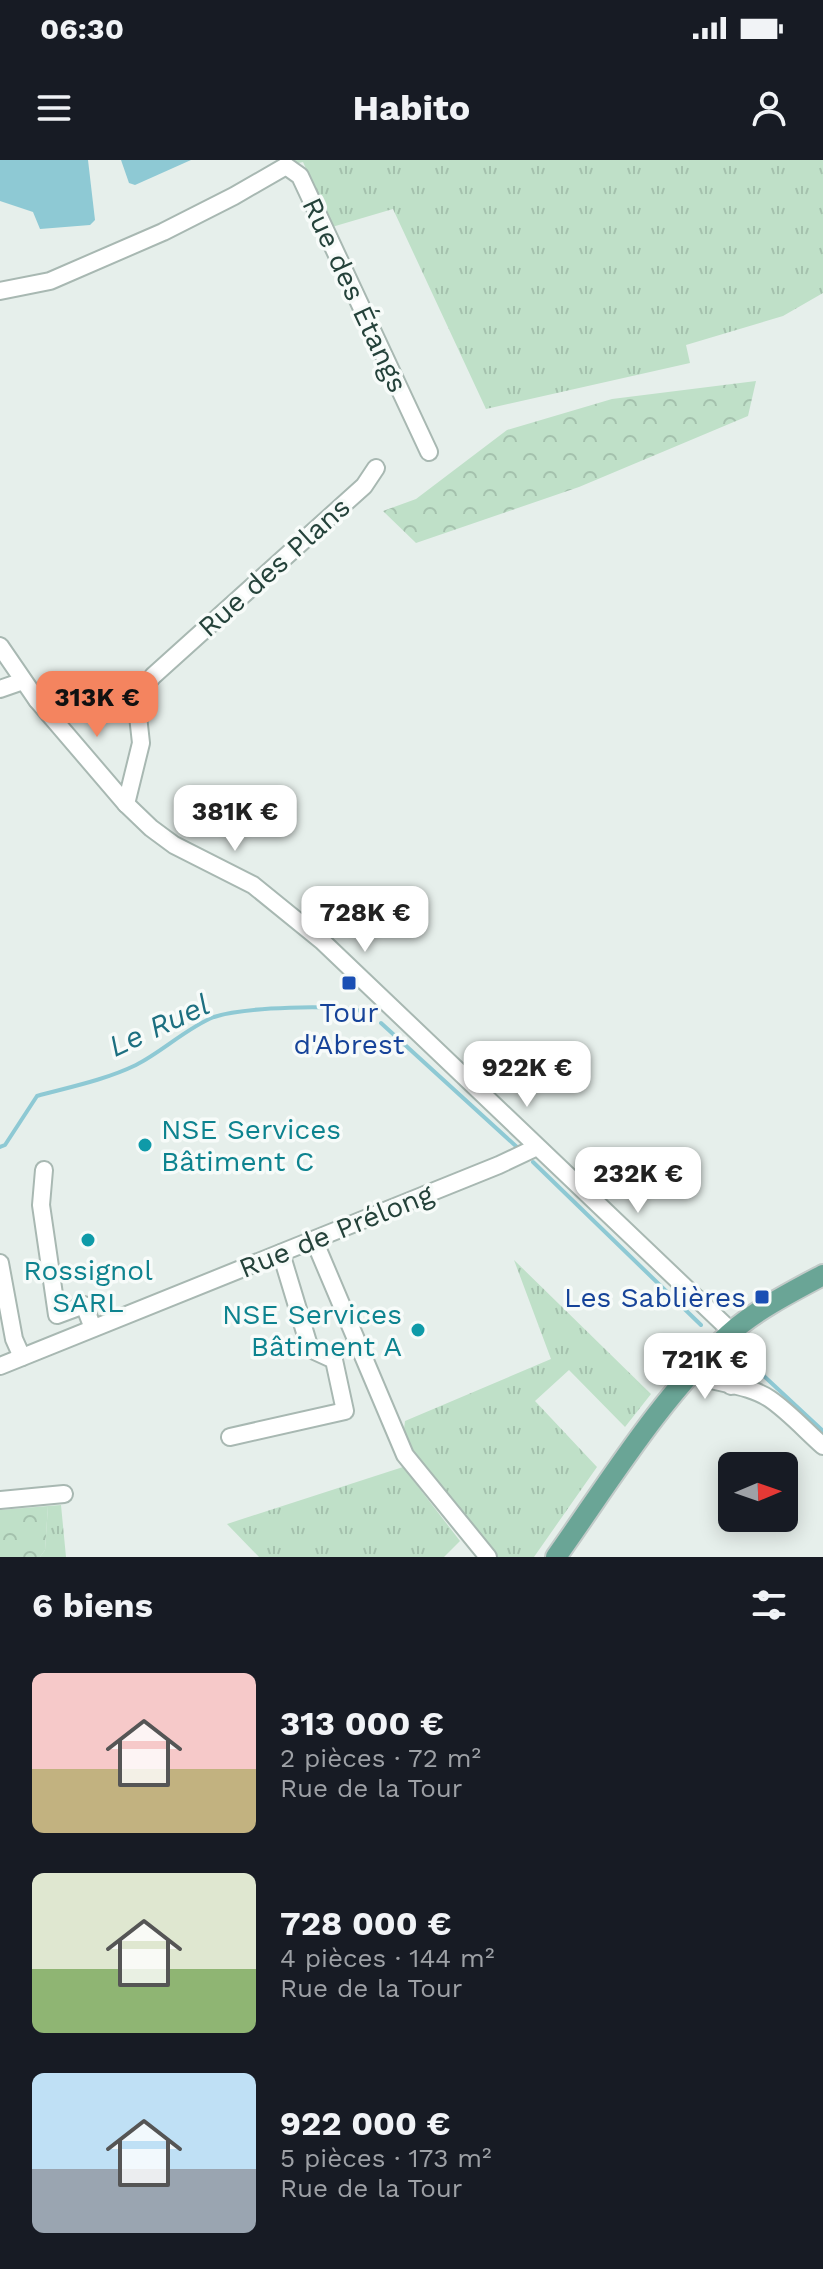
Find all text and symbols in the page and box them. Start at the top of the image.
text: 06:30 [40,11,124,46]
icon: menu [32,86,76,130]
icon: person [747,86,791,130]
text: Habito [353,87,470,129]
street label: Rue des Étangs [295,192,415,398]
street label: Rue des Plans [191,490,357,644]
pin: 313K € [32,671,162,739]
text: 313K € [54,682,140,712]
pin: 381K € [170,785,300,853]
text: 381K € [192,796,278,826]
pin: 728K € [300,886,430,954]
text: 728K € [319,897,411,927]
marker: Tour d'Abrest [340,974,358,992]
water label: Le Ruel [103,986,215,1064]
place label: Tour d'Abrest [294,996,405,1061]
pin: 922K € [462,1041,592,1109]
text: 922K € [482,1052,572,1082]
place label: NSE Services Bâtiment C [161,1113,341,1178]
marker: NSE Services Bâtiment C [136,1136,154,1154]
pin: 232K € [573,1147,703,1215]
text: 232K € [593,1158,683,1188]
street label: Rue de Prélong [234,1177,438,1285]
marker: Rossignol SARL [79,1231,97,1249]
place label: Rossignol SARL [23,1254,153,1319]
place label: Les Sablières [564,1281,746,1314]
marker: Les Sablières [753,1288,771,1306]
place label: NSE Services Bâtiment A [222,1298,402,1363]
marker: NSE Services Bâtiment A [409,1321,427,1339]
pin: 721K € [640,1333,770,1401]
text: 721K € [662,1344,748,1374]
north arrow [718,1452,798,1532]
map controls [718,1452,798,1532]
icon: filters [747,1583,791,1627]
text: 6 biens [32,1585,153,1625]
text: 313 000 € [280,1703,444,1743]
icon: home [96,1705,192,1801]
text: 2 pièces · 72 m² [280,1743,481,1773]
text: Rue de la Tour [280,1773,462,1803]
text: 728 000 € [280,1903,451,1943]
icon: home [96,1905,192,2001]
text: 4 pièces · 144 m² [280,1943,494,1973]
text: Rue de la Tour [280,1973,462,2003]
text: 922 000 € [280,2103,450,2143]
icon: home [96,2105,192,2201]
text: 5 pièces · 173 m² [280,2143,492,2173]
text: Rue de la Tour [280,2173,462,2203]

